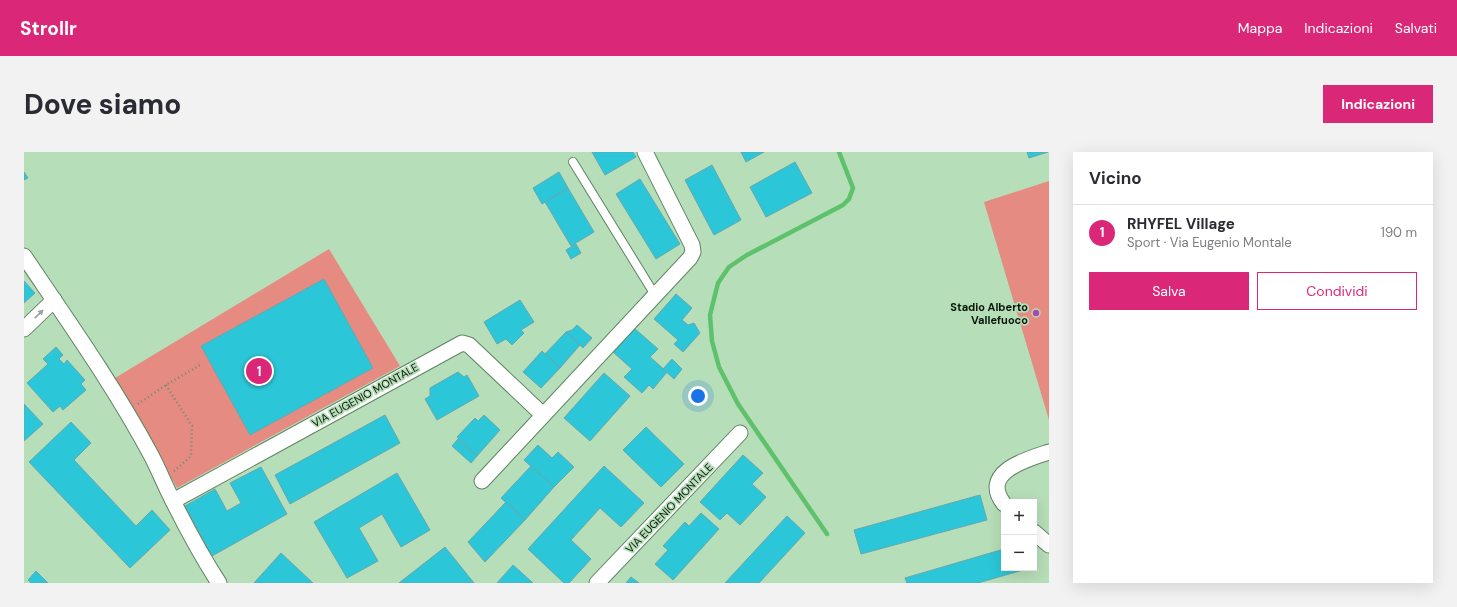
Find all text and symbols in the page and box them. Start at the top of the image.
text: Strollr [20,16,77,41]
text: Mappa [1238,19,1282,37]
text: Indicazioni [1304,19,1373,37]
text: Salvati [1395,19,1437,37]
button: Indicazioni [1323,85,1433,123]
text: Dove siamo [24,86,181,123]
text: Vicino [1089,167,1142,189]
text: RHYFEL Village [1127,214,1235,234]
text: 1 [1100,224,1104,241]
text: 190 m [1381,224,1417,241]
text: Sport · Via Eugenio Montale [1127,234,1292,251]
button: Salva [1089,272,1249,310]
button: Condividi [1257,272,1417,310]
place label: Stadio Alberto Vallefuoco [950,300,1028,327]
marker: Stadio Alberto Vallefuoco [1031,308,1041,318]
one-way arrow [34,309,44,319]
pin: 1 [246,356,272,386]
street label: VIA EUGENIO MONTALE [309,360,421,430]
your location [688,386,708,406]
street label: VIA EUGENIO MONTALE [622,460,716,556]
map controls [1001,499,1037,571]
button: + [1001,499,1037,535]
button: − [1001,535,1037,571]

